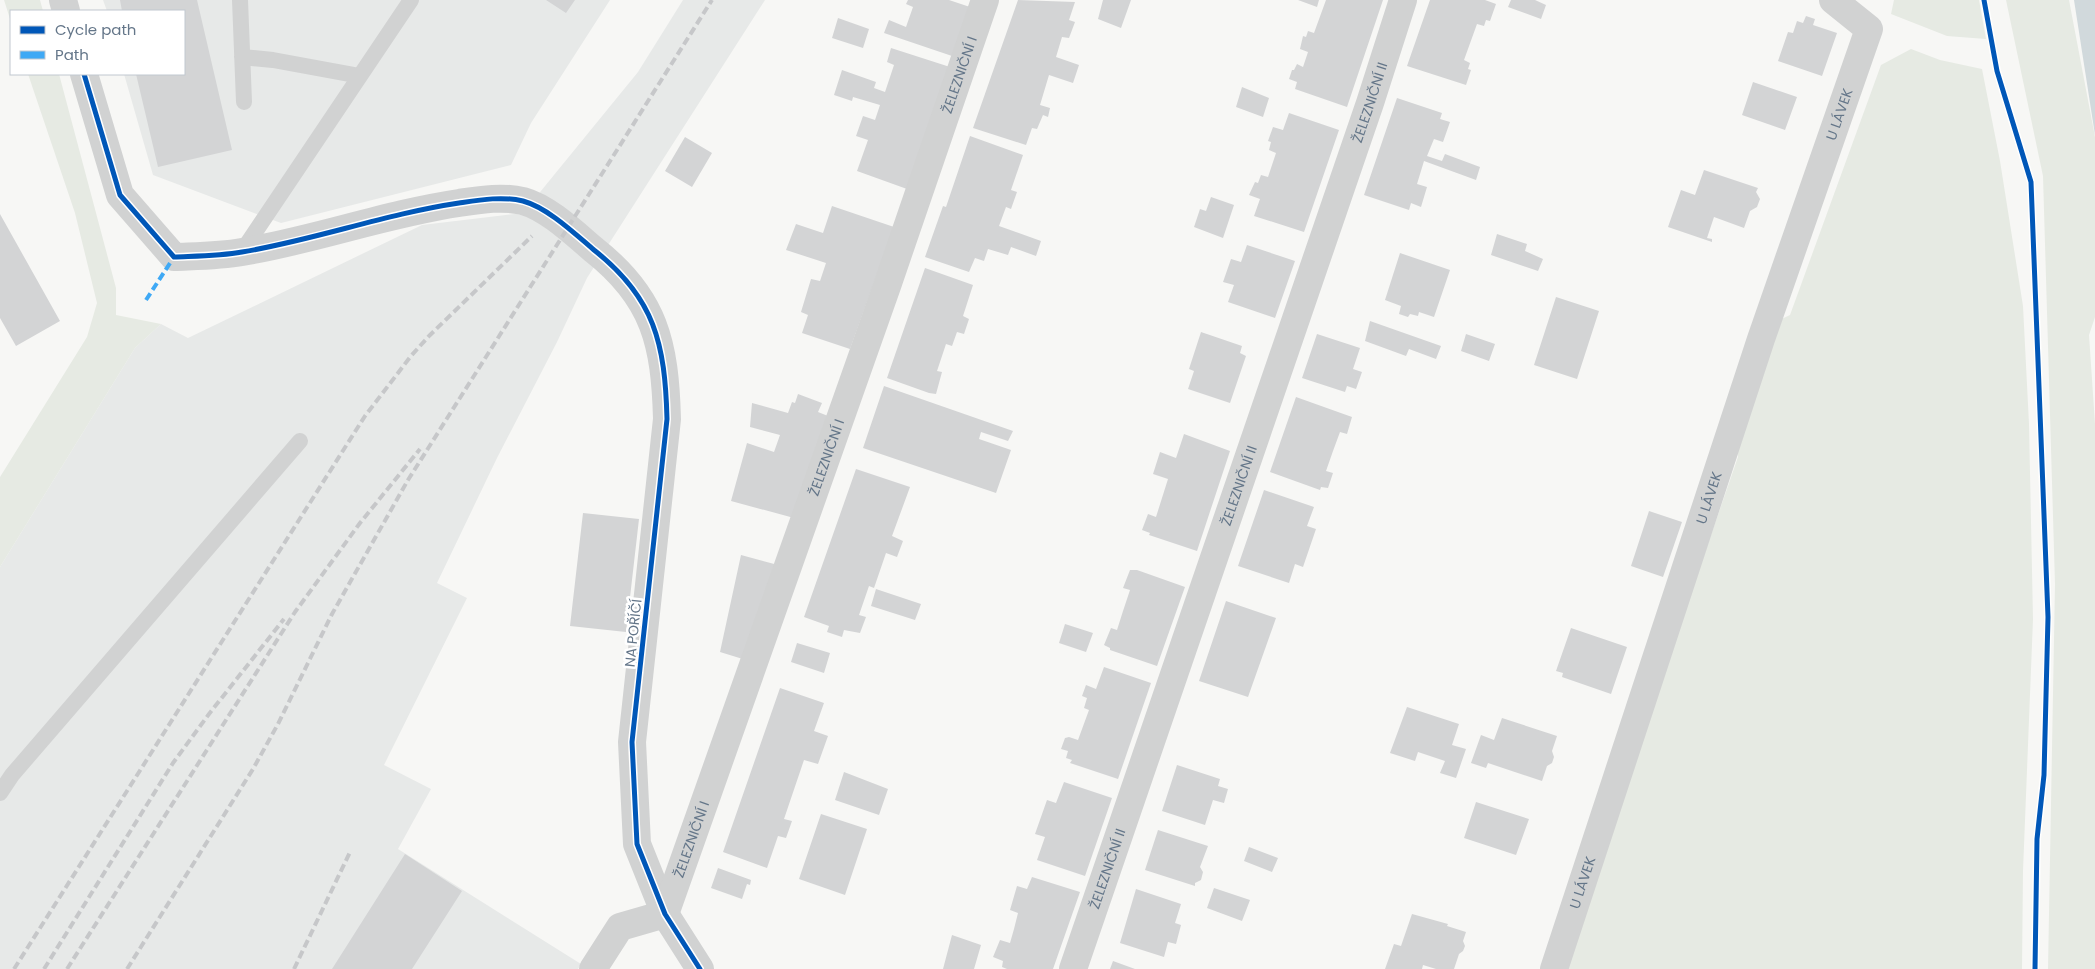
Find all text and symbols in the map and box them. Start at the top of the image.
legend [10,10,185,75]
text: Cycle path [55,19,136,40]
street label: ŽELEZNIČNÍ I [937,34,982,116]
text: Path [55,44,89,65]
street label: ŽELEZNIČNÍ II [1347,60,1392,145]
street label: U LÁVEK [1821,85,1858,143]
street label: ŽELEZNIČNÍ I [804,416,849,499]
street label: ŽELEZNIČNÍ II [1216,443,1262,528]
street label: U LÁVEK [1691,469,1727,526]
street label: NA POŘÍČÍ [619,597,647,668]
street label: ŽELEZNIČNÍ I [669,798,714,880]
street label: ŽELEZNIČNÍ II [1084,826,1130,912]
street label: U LÁVEK [1565,853,1600,911]

